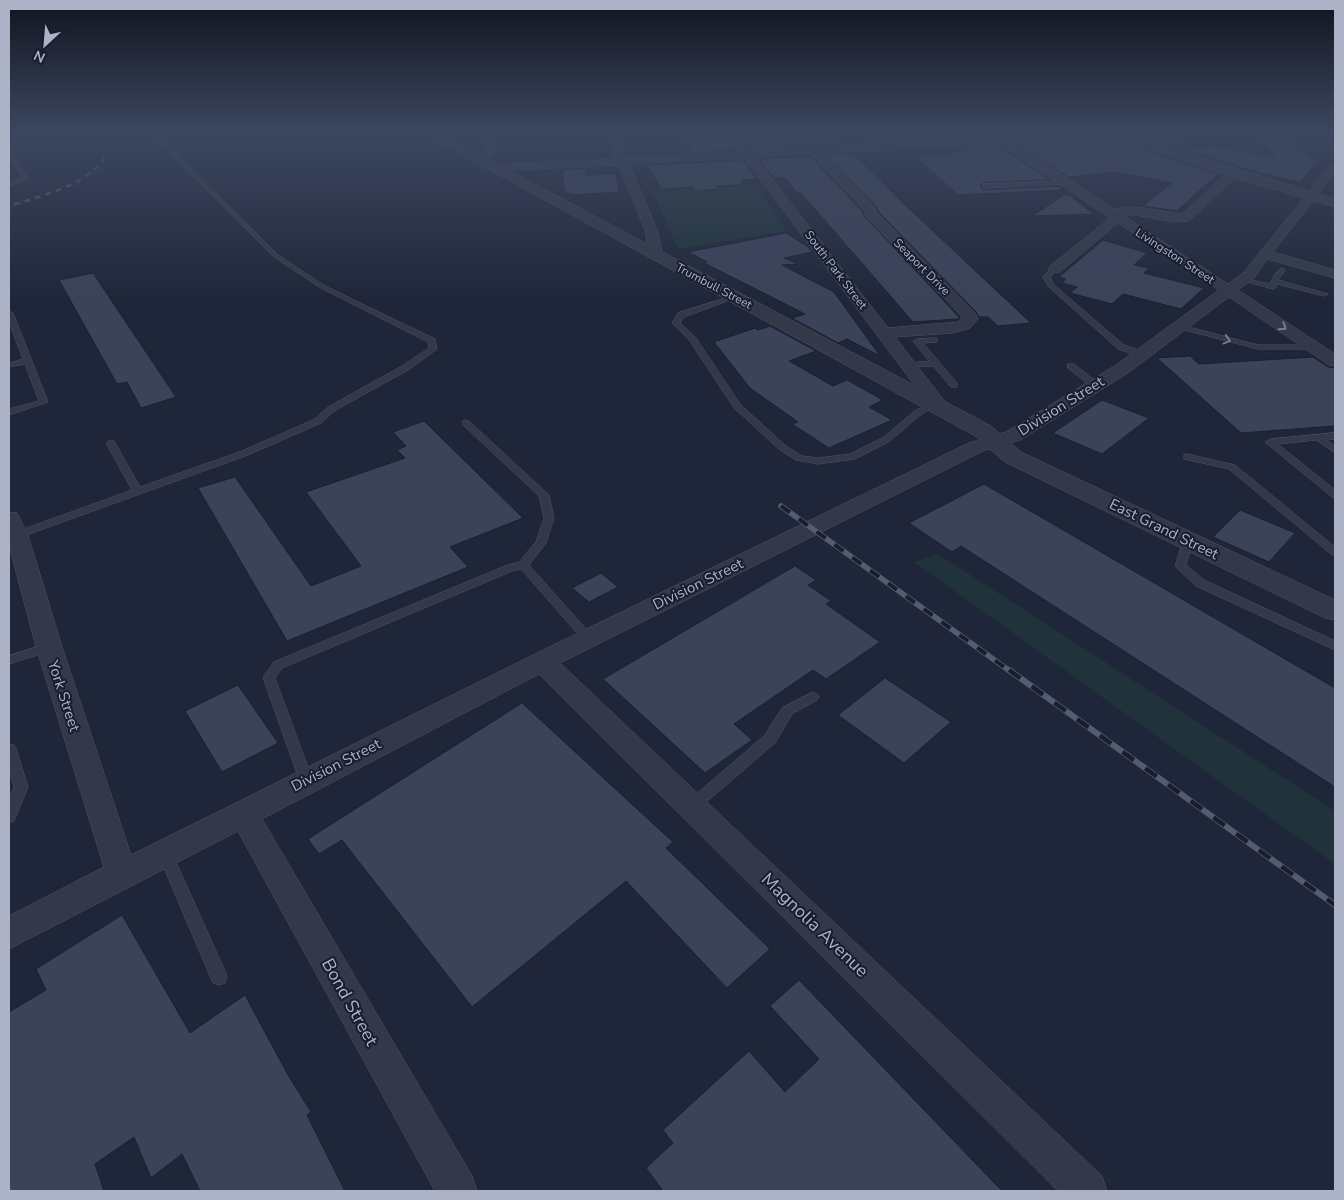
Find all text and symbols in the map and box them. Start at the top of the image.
north arrow [20,20,70,70]
text: N [31,45,48,67]
street label: Livingston Street [1132,224,1218,288]
street label: South Park Street [801,227,871,313]
street label: Seaport Drive [890,235,954,299]
street label: Trumbull Street [673,259,756,313]
one-way arrow [1278,321,1287,330]
one-way arrow [1222,334,1231,345]
street label: Division Street [1014,371,1109,440]
street label: East Grand Street [1106,494,1223,564]
street label: Division Street [650,553,747,615]
street label: York Street [43,657,85,735]
street label: Division Street [288,733,385,796]
street label: Magnolia Avenue [756,868,874,982]
street label: Bond Street [316,954,384,1051]

